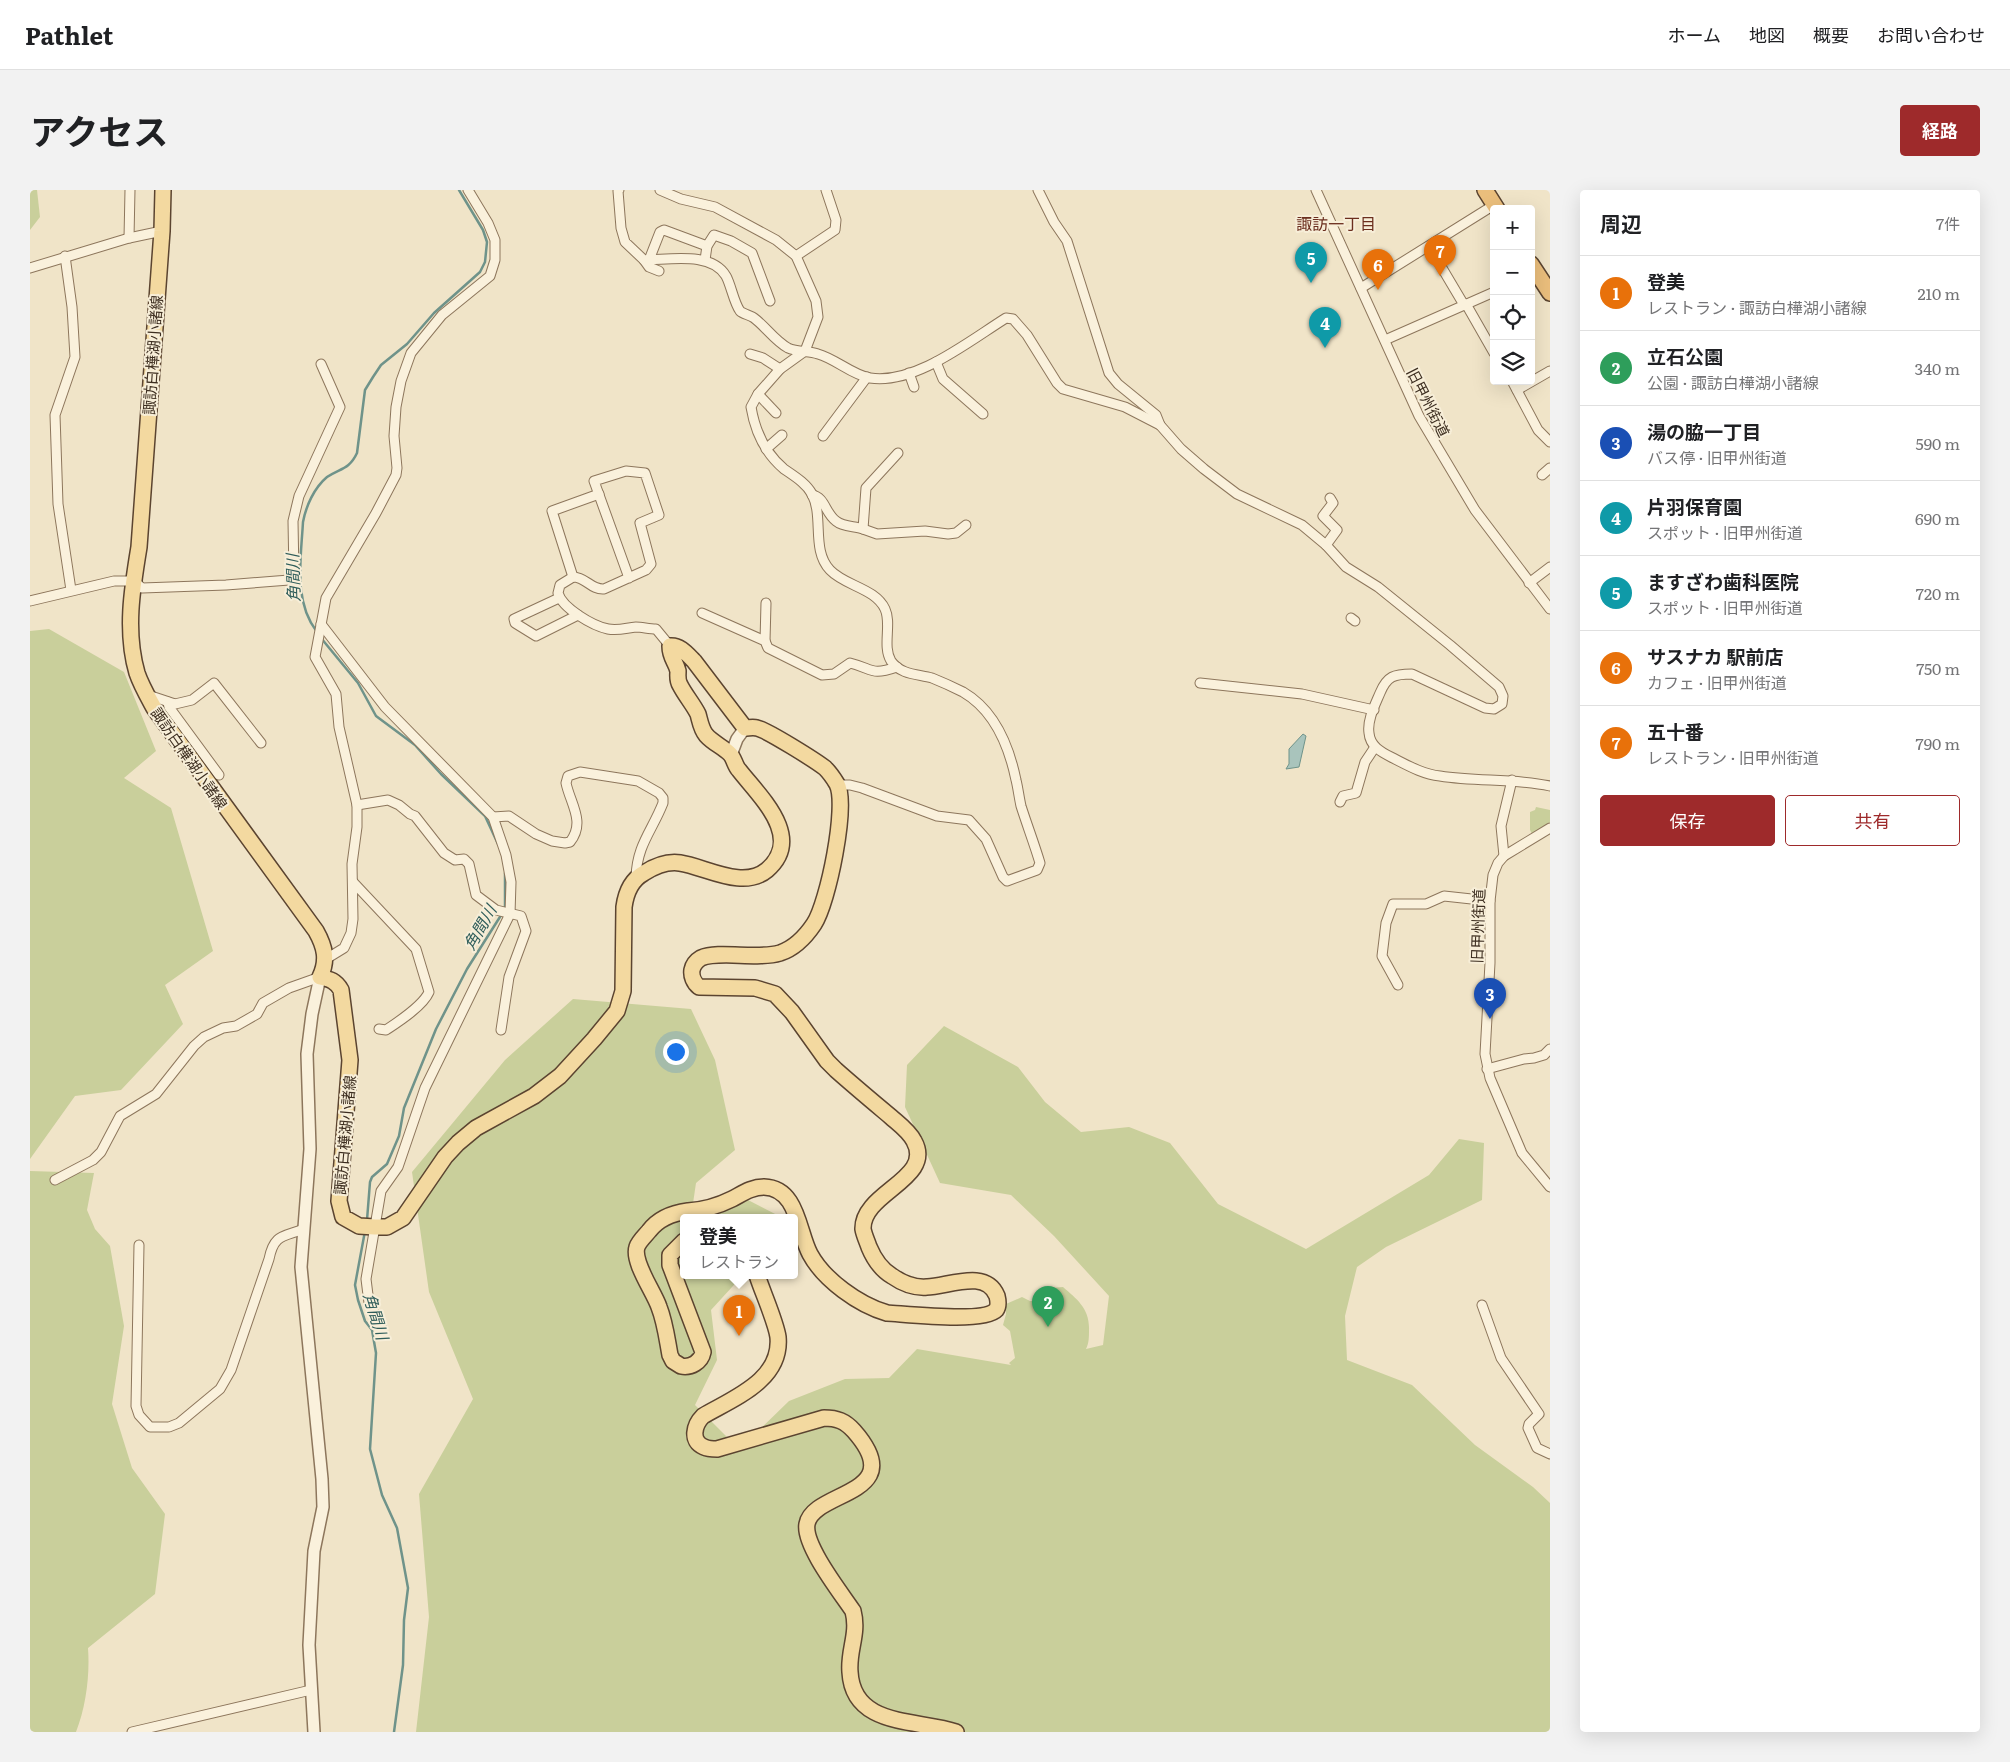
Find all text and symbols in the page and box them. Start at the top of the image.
text: Pathlet [25,17,113,52]
text: ホーム [1668,21,1721,48]
text: 地図 [1749,21,1785,48]
text: 概要 [1813,21,1849,48]
text: お問い合わせ [1877,21,1985,48]
text: アクセス [30,104,168,156]
button: 経路 [1900,105,1980,156]
map controls [1490,205,1535,385]
button: + [1490,205,1535,250]
text: 周辺 [1600,207,1642,238]
district label: 諏訪一丁目 [1296,211,1376,235]
text: 7件 [1936,211,1960,235]
pin: 7 [1424,235,1456,276]
pin: 5 [1295,242,1327,283]
pin: 6 [1362,249,1394,290]
button: − [1490,250,1535,295]
text: 登美 [1647,267,1685,295]
text: 1 [1613,281,1619,305]
text: 210 m [1917,281,1960,305]
street label: 諏訪白樺湖小諸線 [136,294,168,416]
button: locate [1490,295,1535,340]
text: レストラン · 諏訪白樺湖小諸線 [1647,295,1867,319]
pin: 4 [1309,307,1341,348]
button: layers [1490,340,1535,385]
text: 立石公園 [1647,342,1723,370]
text: 2 [1612,356,1620,380]
text: 340 m [1915,356,1960,380]
street label: 旧甲州街道 [1402,363,1456,441]
text: 公園 · 諏訪白樺湖小諸線 [1647,370,1819,394]
text: 湯の脇一丁目 [1647,417,1761,445]
text: 3 [1612,431,1620,455]
text: 590 m [1916,431,1960,455]
text: バス停 · 旧甲州街道 [1647,445,1787,469]
text: 片羽保育園 [1647,492,1742,520]
text: 4 [1611,506,1621,530]
text: 690 m [1915,506,1960,530]
text: スポット · 旧甲州街道 [1647,520,1803,544]
water label: 角間川 [279,552,305,602]
text: ますざわ歯科医院 [1647,567,1799,595]
text: 5 [1612,581,1620,605]
text: 720 m [1916,581,1960,605]
text: スポット · 旧甲州街道 [1647,595,1803,619]
text: サスナカ 駅前店 [1647,642,1783,670]
text: 6 [1611,656,1621,680]
text: 750 m [1916,656,1960,680]
text: カフェ · 旧甲州街道 [1647,670,1787,694]
street label: 諏訪白樺湖小諸線 [146,702,234,814]
text: 五十番 [1647,717,1704,745]
text: 7 [1612,731,1620,755]
text: 790 m [1916,731,1960,755]
text: レストラン · 旧甲州街道 [1647,745,1819,769]
button: 保存 [1600,795,1775,846]
button: 共有 [1785,795,1960,846]
street label: 旧甲州街道 [1464,888,1490,964]
water label: 角間川 [457,898,502,954]
pin: 3 [1474,978,1506,1019]
your location [663,1039,689,1065]
street label: 諏訪白樺湖小諸線 [327,1074,361,1196]
popup [680,1214,798,1279]
text: 登美 [699,1221,737,1249]
text: レストラン [699,1249,779,1273]
pin: 2 [1032,1286,1064,1327]
water label: 角間川 [359,1290,396,1344]
pin: 1 [723,1295,755,1336]

